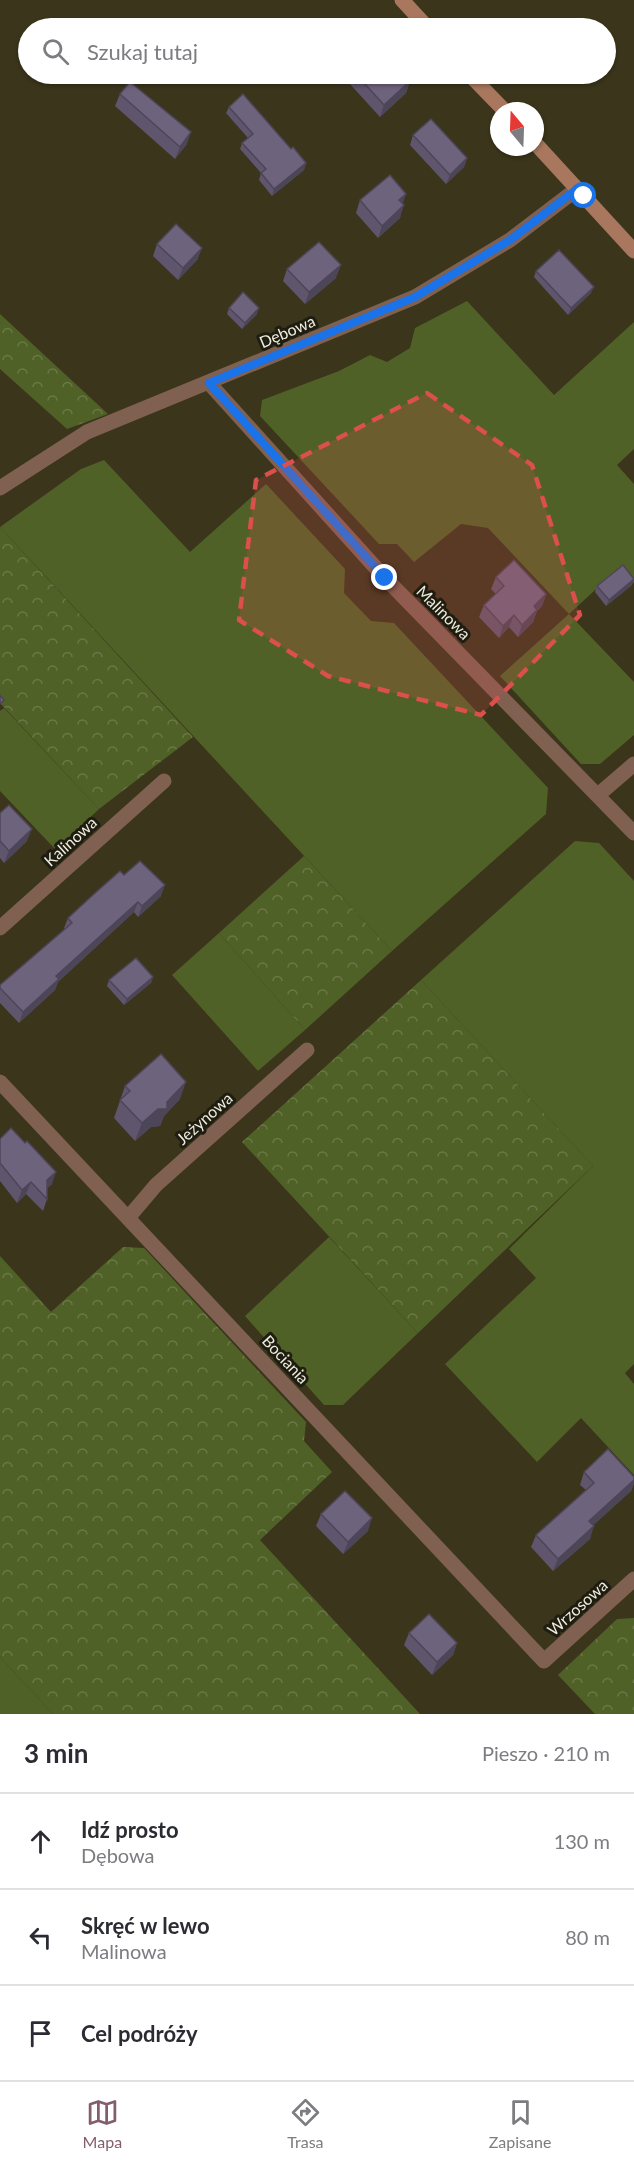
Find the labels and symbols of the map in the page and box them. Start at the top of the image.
north arrow [490,102,544,156]
route start [570,182,596,208]
street label: Dębowa [256,311,318,351]
route end [371,564,397,590]
street label: Malinowa [413,581,475,643]
street label: Kalinowa [40,812,100,870]
street label: Jeżynowa [172,1088,236,1148]
street label: Bociania [259,1331,313,1387]
street label: Wrzosowa [543,1575,611,1639]

